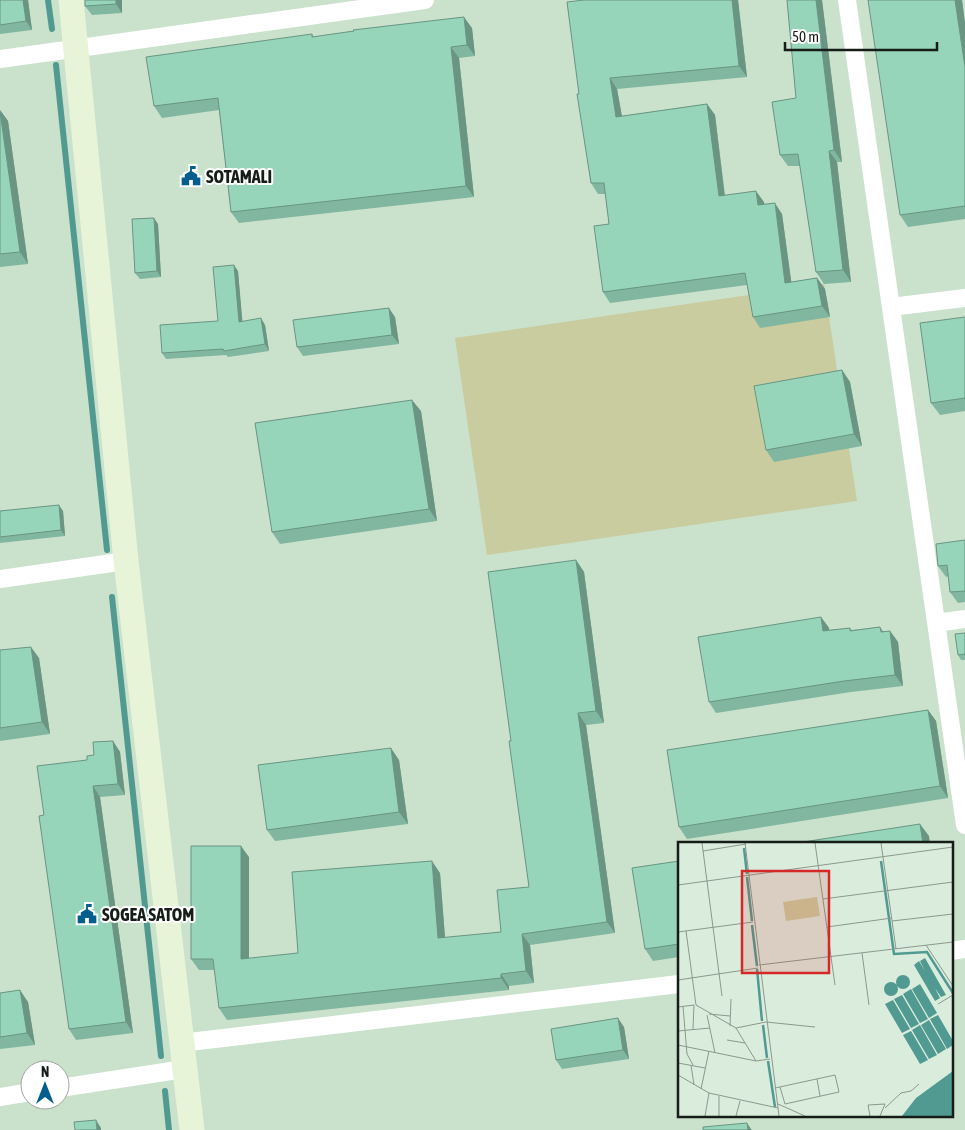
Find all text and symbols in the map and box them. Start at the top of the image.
scale bar [785,20,938,52]
text: 50 m [792,28,819,45]
public building icon: SOTAMALI [180,165,202,187]
place label: SOTAMALI [206,166,272,187]
inset map [678,842,952,1118]
public building icon: SOGEA SATOM [76,903,98,925]
place label: SOGEA SATOM [102,904,194,925]
north arrow [20,1060,70,1110]
text: N [41,1064,49,1080]

